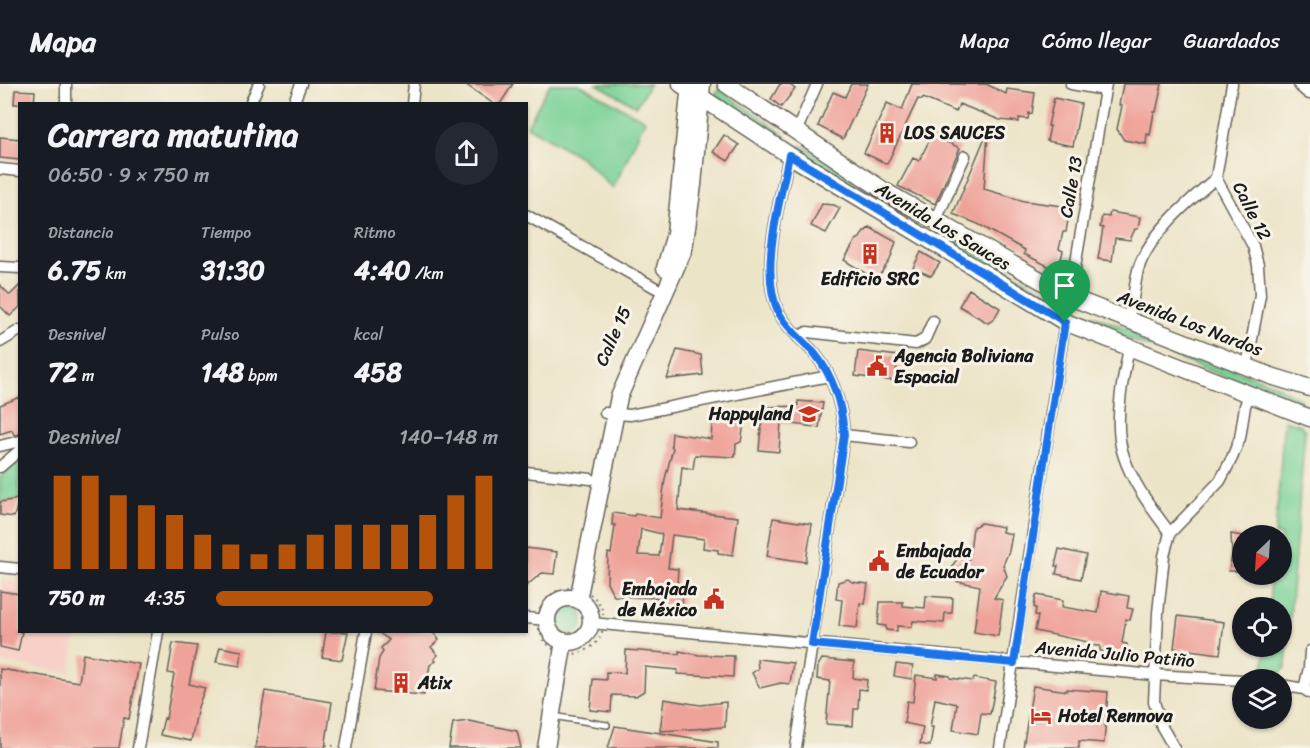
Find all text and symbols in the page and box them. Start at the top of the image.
text: Mapa [30,17,96,66]
text: Mapa [960,22,1009,60]
text: Cómo llegar [1042,22,1151,60]
text: Guardados [1184,22,1280,60]
text: Carrera matutina [48,106,299,164]
place label: LOS SAUCES [904,117,1006,149]
building icon: LOS SAUCES [875,121,899,145]
button: share [435,122,498,185]
street label: Calle 13 [1050,154,1092,220]
text: 06:50 · 9 × 750 m [48,158,209,193]
street label: Avenida Los Sauces [868,172,1017,280]
street label: Calle 12 [1224,176,1280,246]
text: Distancia [48,218,114,247]
text: Tiempo [201,218,251,247]
text: Ritmo [354,218,396,247]
building icon: Edificio SRC [858,242,882,266]
text: 6.75 [48,247,101,293]
text: 31:30 [201,247,265,293]
text: 4:40 [354,247,411,293]
text: km [101,259,126,288]
text: /km [411,259,444,288]
pin [1039,260,1090,322]
place label: Edificio SRC [821,263,919,295]
icon: arrive [1048,269,1081,302]
street label: Avenida Los Nardos [1112,280,1268,366]
street label: Calle 15 [586,301,640,371]
text: Desnivel [48,320,106,349]
text: Pulso [201,320,239,349]
text: kcal [354,320,383,349]
place label: Agencia Boliviana Espacial [893,340,1034,393]
text: 72 [48,349,78,395]
text: 148 [201,349,244,395]
text: 458 [354,349,402,395]
public building icon: Agencia Boliviana Espacial [865,354,889,378]
text: m [78,361,94,390]
text: bpm [244,361,278,390]
place label: Happyland [708,398,794,430]
school or university icon: Happyland [797,402,821,426]
text: Desnivel [48,420,120,455]
text: 140–148 m [399,420,498,455]
north arrow [1232,525,1292,585]
map controls [1232,525,1292,729]
place label: Embajada de Ecuador [896,535,985,588]
public building icon: Embajada de Ecuador [867,549,891,573]
place label: Embajada de México [618,573,698,626]
text: 750 m [48,581,105,616]
text: 4:35 [144,581,186,616]
public building icon: Embajada de México [702,587,726,611]
button: locate [1232,597,1292,657]
street label: Avenida Julio Patiño [1033,631,1196,677]
place label: Atix [417,667,453,699]
button: layers [1232,669,1292,729]
building icon: Atix [389,671,413,695]
place label: Hotel Rennova [1057,700,1173,732]
hotel icon: Hotel Rennova [1029,704,1053,728]

